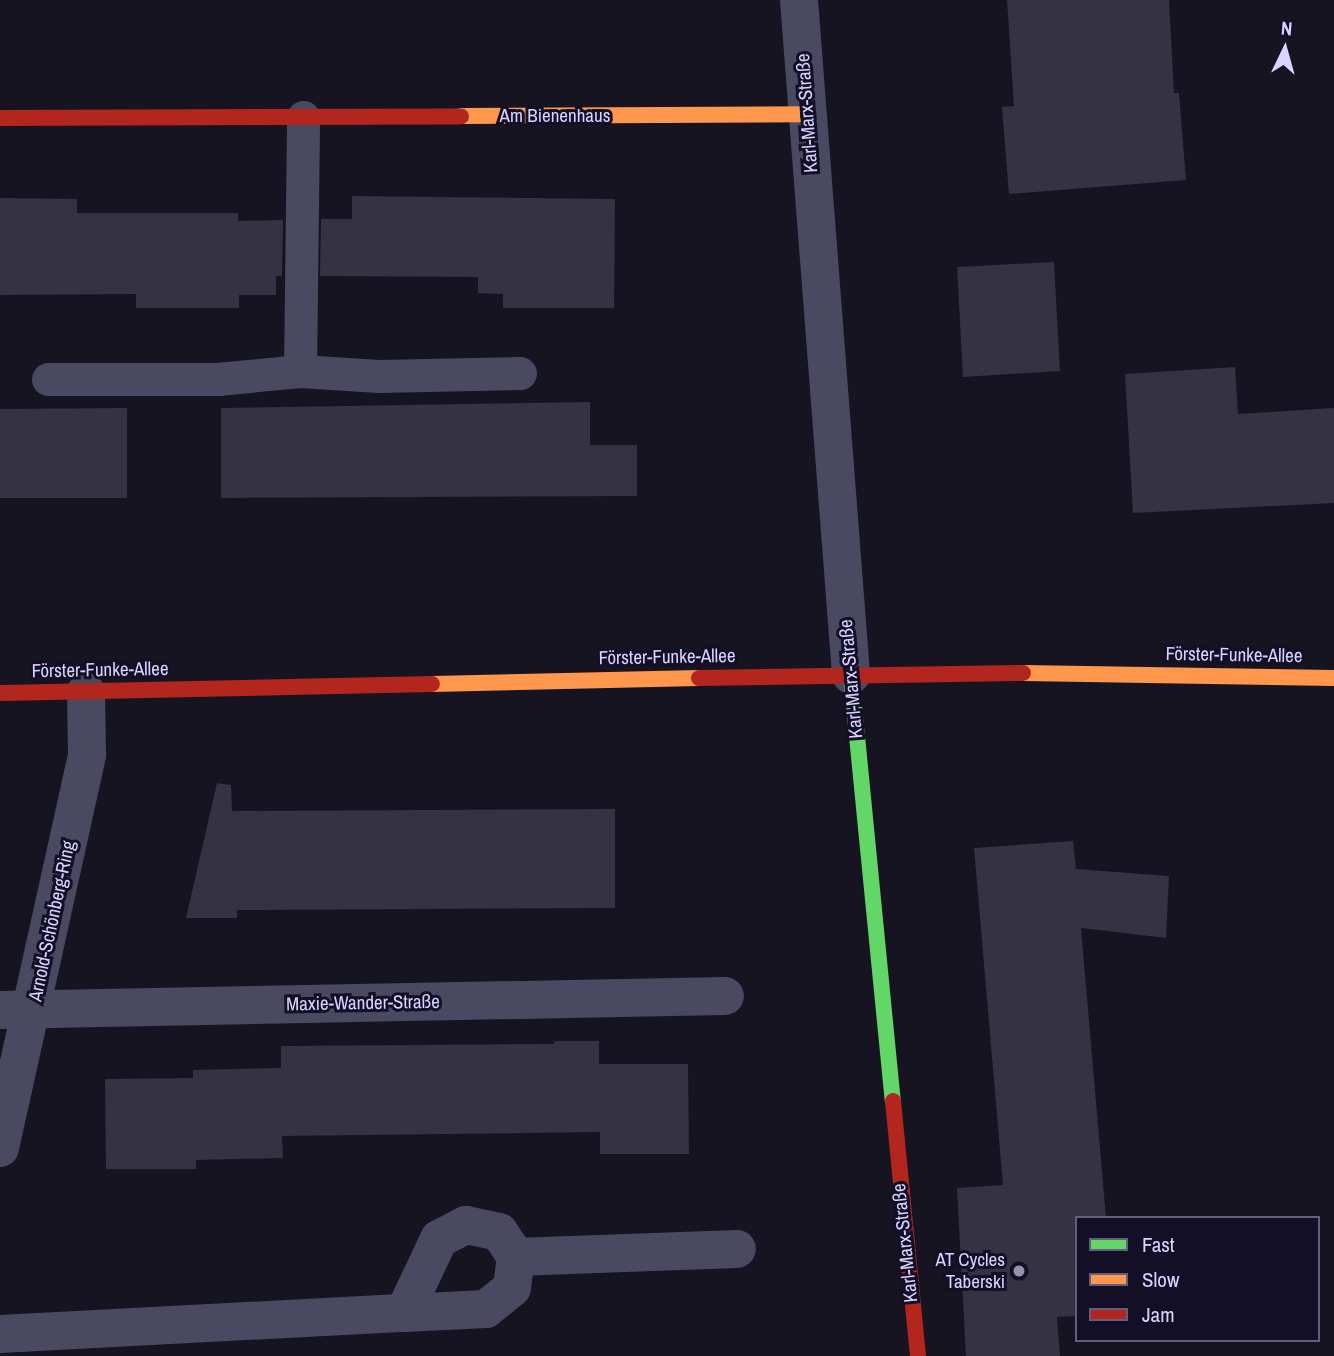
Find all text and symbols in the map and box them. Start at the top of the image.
north arrow [1250,14,1320,84]
text: N [1280,15,1294,42]
street label: Karl-Marx-Straße [791,53,823,173]
street label: Am Bienenhaus [500,105,610,127]
street label: Karl-Marx-Straße [834,619,868,739]
street label: Förster-Funke-Allee [1165,642,1303,668]
street label: Förster-Funke-Allee [598,644,736,670]
street label: Förster-Funke-Allee [31,657,169,683]
street label: Arnold-Schönberg-Ring [24,839,80,1003]
street label: Maxie-Wander-Straße [286,990,440,1016]
street label: Karl-Marx-Straße [887,1182,923,1304]
legend [1075,1216,1320,1342]
text: Fast [1142,1230,1175,1259]
place label: AT Cycles Taberski [935,1249,1005,1293]
marker: AT Cycles Taberski [1011,1263,1027,1279]
text: Slow [1142,1265,1179,1294]
text: Jam [1142,1300,1175,1329]

